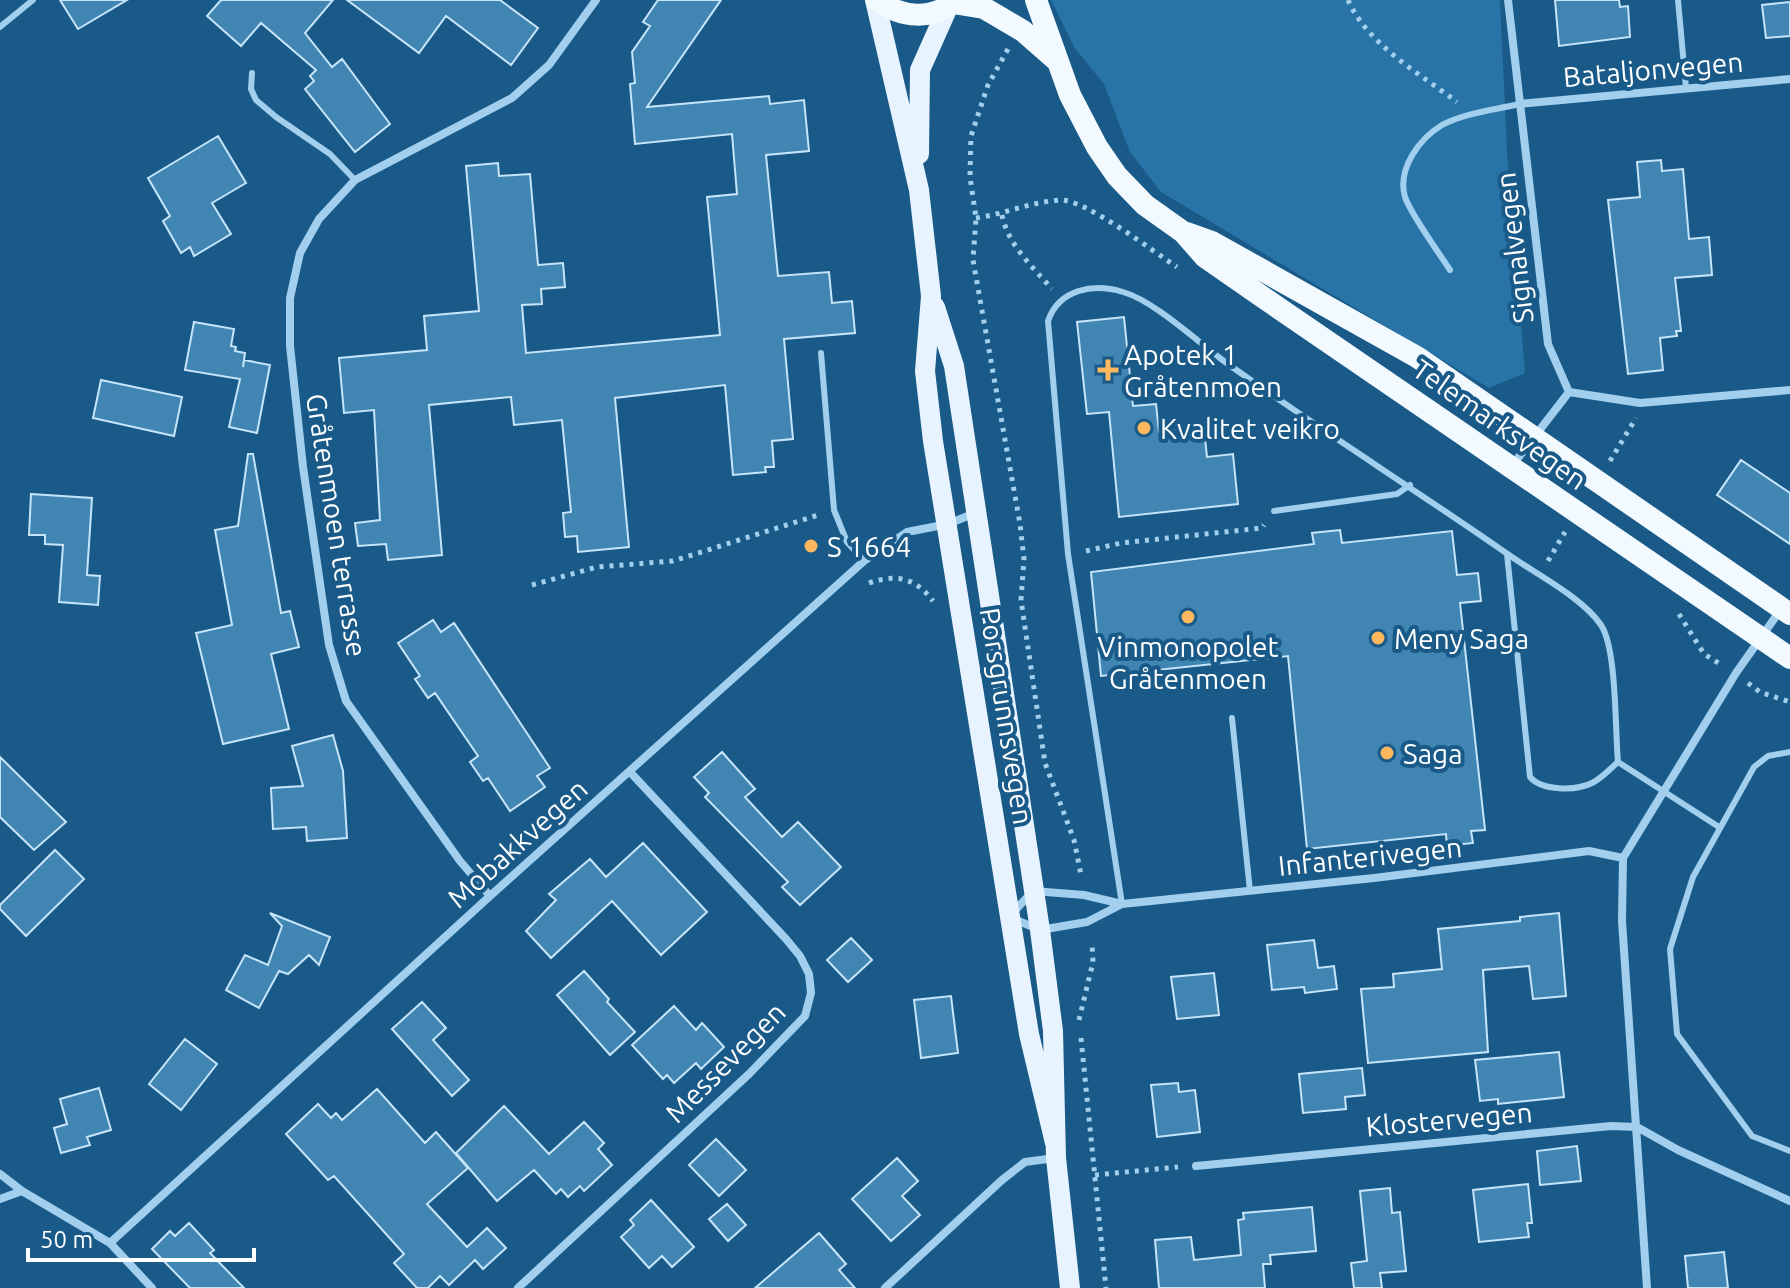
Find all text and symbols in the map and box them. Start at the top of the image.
street label: Bataljonvegen [1562,46,1744,92]
street label: Signalvegen [1489,171,1539,325]
place label: Apotek 1 Gråtenmoen [1124,339,1282,402]
street label: Telemarksvegen [1407,353,1593,495]
marker: Apotek 1 Gråtenmoen [1099,361,1117,379]
street label: Gråtenmoen terrasse [301,391,373,659]
place label: Kvalitet veikro [1160,413,1340,444]
marker: Kvalitet veikro [1135,419,1153,437]
place label: S 1664 [827,531,911,562]
marker: S 1664 [802,537,820,555]
street label: Porsgrunnsvegen [975,605,1039,827]
marker: Vinmonopolet Gråtenmoen [1179,608,1197,626]
place label: Meny Saga [1394,623,1529,654]
marker: Meny Saga [1369,629,1387,647]
place label: Vinmonopolet Gråtenmoen [1098,631,1278,694]
place label: Saga [1403,738,1463,769]
marker: Saga [1378,744,1396,762]
street label: Mobakkvegen [441,772,593,914]
street label: Infanterivegen [1277,831,1463,881]
street label: Messevegen [659,996,791,1128]
street label: Klostervegen [1364,1096,1534,1142]
scale bar [28,1212,254,1262]
text: 50 m [40,1226,93,1253]

